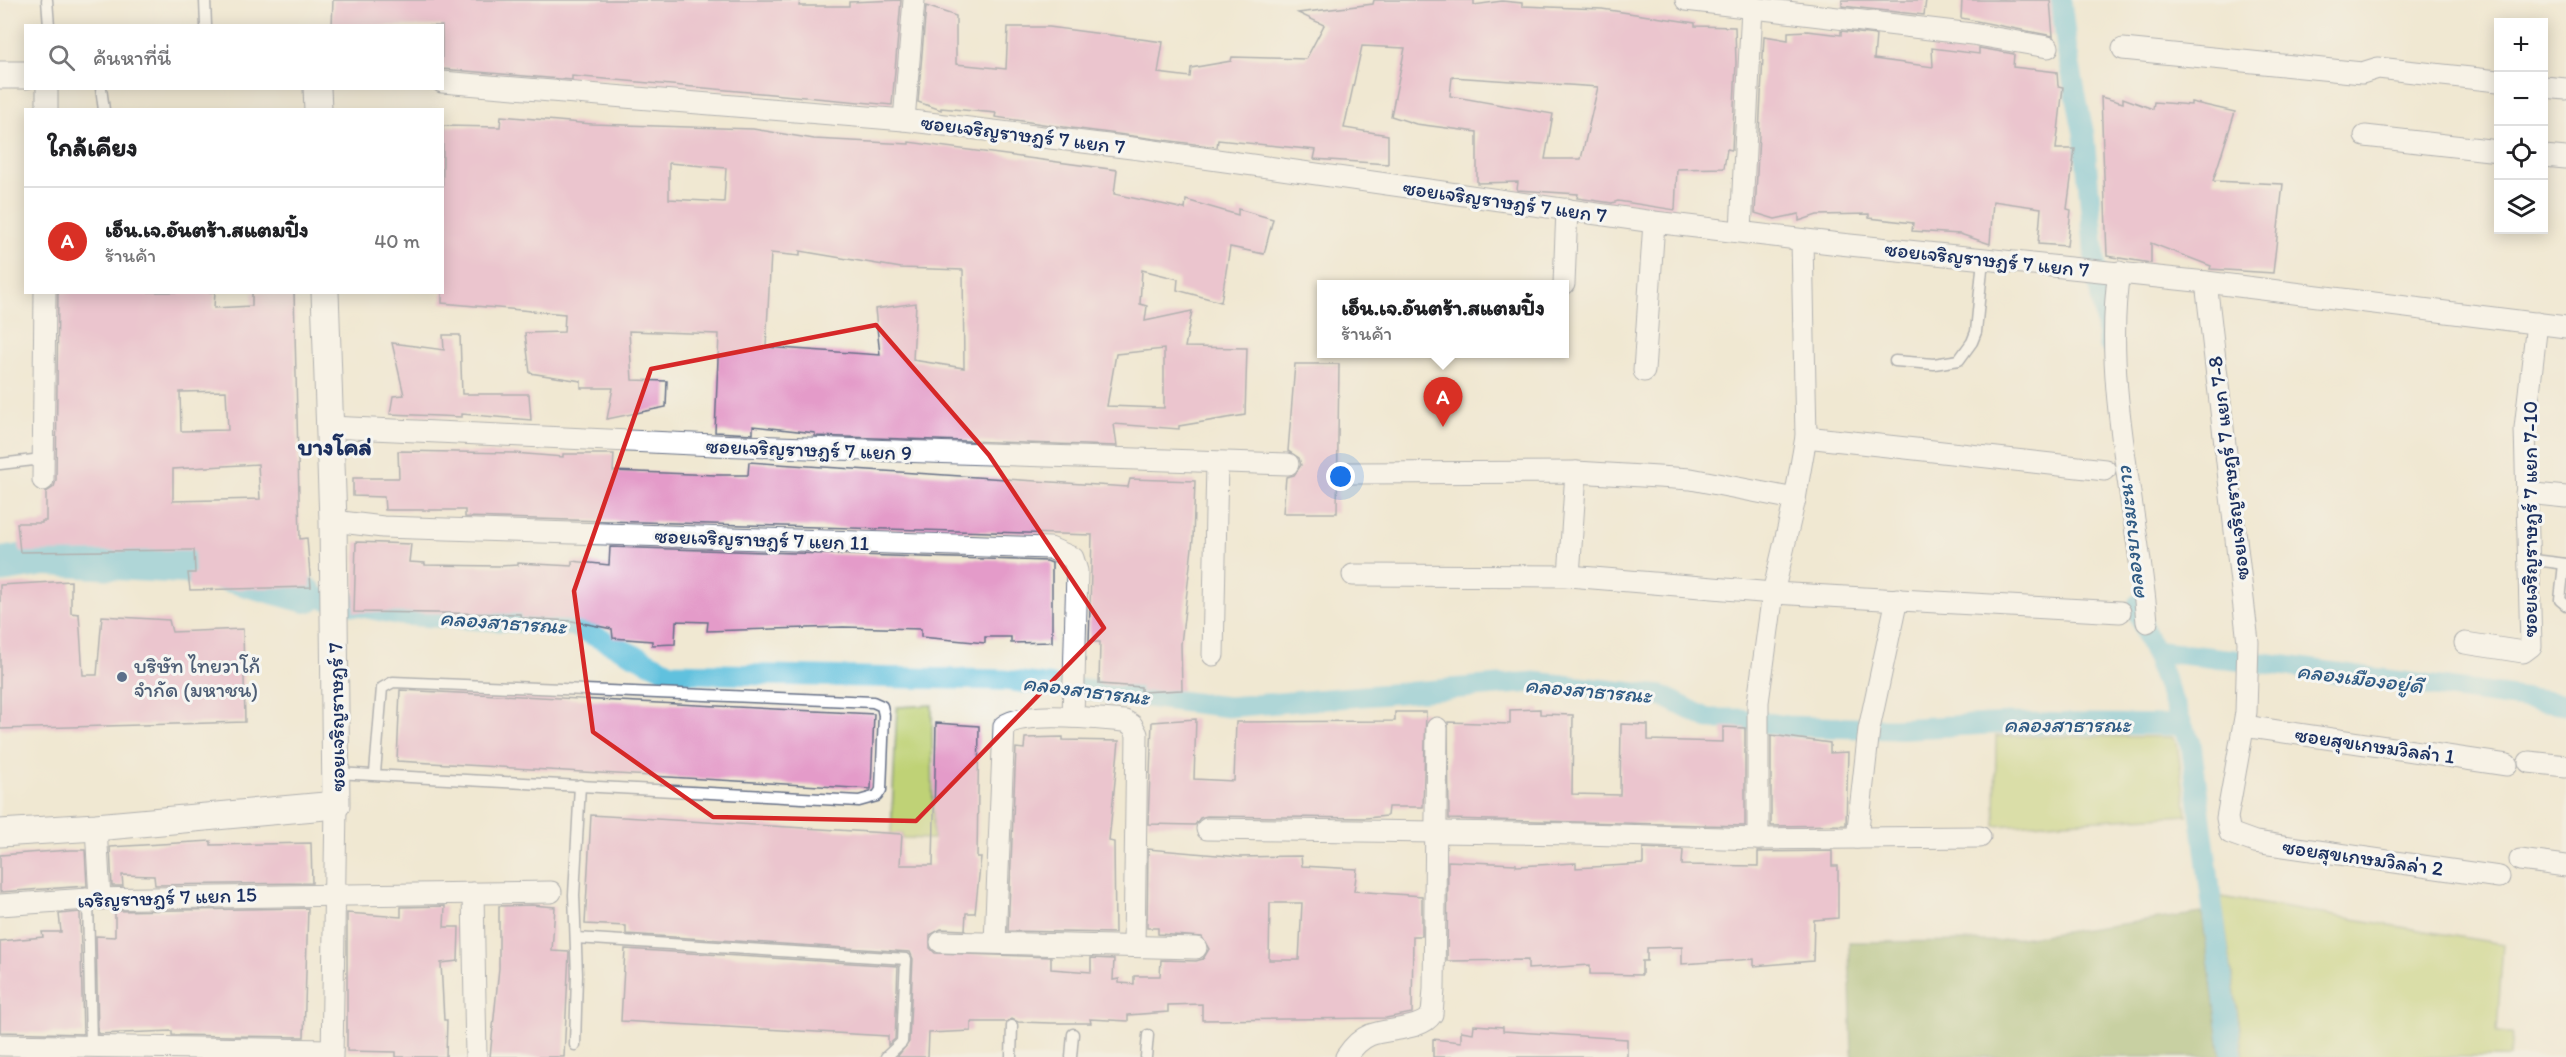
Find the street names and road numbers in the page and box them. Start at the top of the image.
street label: ซอยเจริญราษฎร์ 7 แยก 7 [920,109,1126,159]
street label: ซอยเจริญราษฎร์ 7 แยก 7 [1402,174,1608,228]
street label: ซอยเจริญราษฎร์ 7 แยก 7 [1884,236,2090,282]
street label: ซอยเจริญราษฎร์ 7 แยก 7-8 [2202,355,2254,581]
street label: ซอยเจริญราษฎร์ 7 แยก 7-10 [2517,401,2542,637]
street label: ซอยเจริญราษฎร์ 7 แยก 9 [706,433,912,465]
street label: ซอยเจริญราษฎร์ 7 แยก 11 [654,523,870,555]
street label: ซอยเจริญราษฎร์ 7 [322,642,350,792]
street label: ซอยสุขเกษมวิลล่า 1 [2293,721,2457,770]
street label: ซอยสุขเกษมวิลล่า 2 [2281,833,2445,882]
street label: เจริญราษฎร์ 7 แยก 15 [77,881,257,913]

